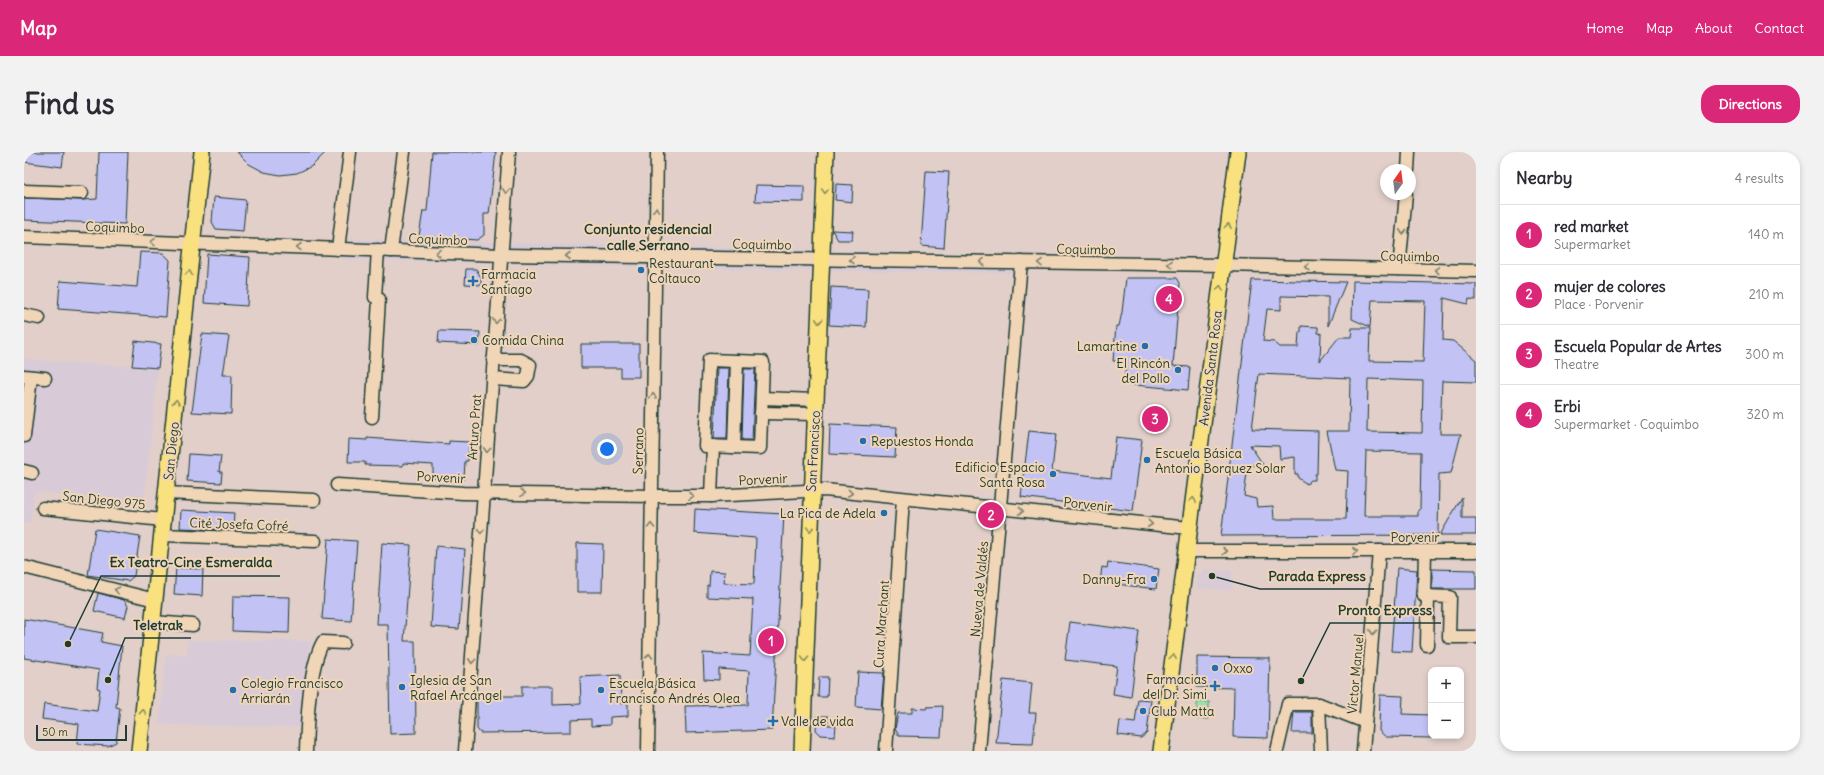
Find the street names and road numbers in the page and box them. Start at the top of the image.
street label: Coquimbo [85,218,145,237]
street label: Coquimbo [408,230,468,249]
street label: Coquimbo [732,235,792,254]
street label: Coquimbo [1056,240,1116,259]
street label: Coquimbo [1380,247,1440,266]
street label: Avenida Santa Rosa [1195,309,1226,427]
street label: Arturo Prat [464,393,485,461]
street label: San Francisco [803,410,824,492]
street label: San Diego [160,421,183,481]
street label: Serrano [630,427,647,475]
street label: Porvenir [416,468,467,487]
street label: Porvenir [738,470,789,489]
street label: San Diego 975 [62,488,146,513]
street label: Porvenir [1063,493,1114,516]
street label: Cité Josefa Cofré [189,514,289,535]
street label: Porvenir [1390,529,1440,546]
street label: Nueva de Valdés [967,540,992,638]
street label: Cura Marchant [870,579,893,669]
street label: Víctor Manuel [1344,633,1367,715]

